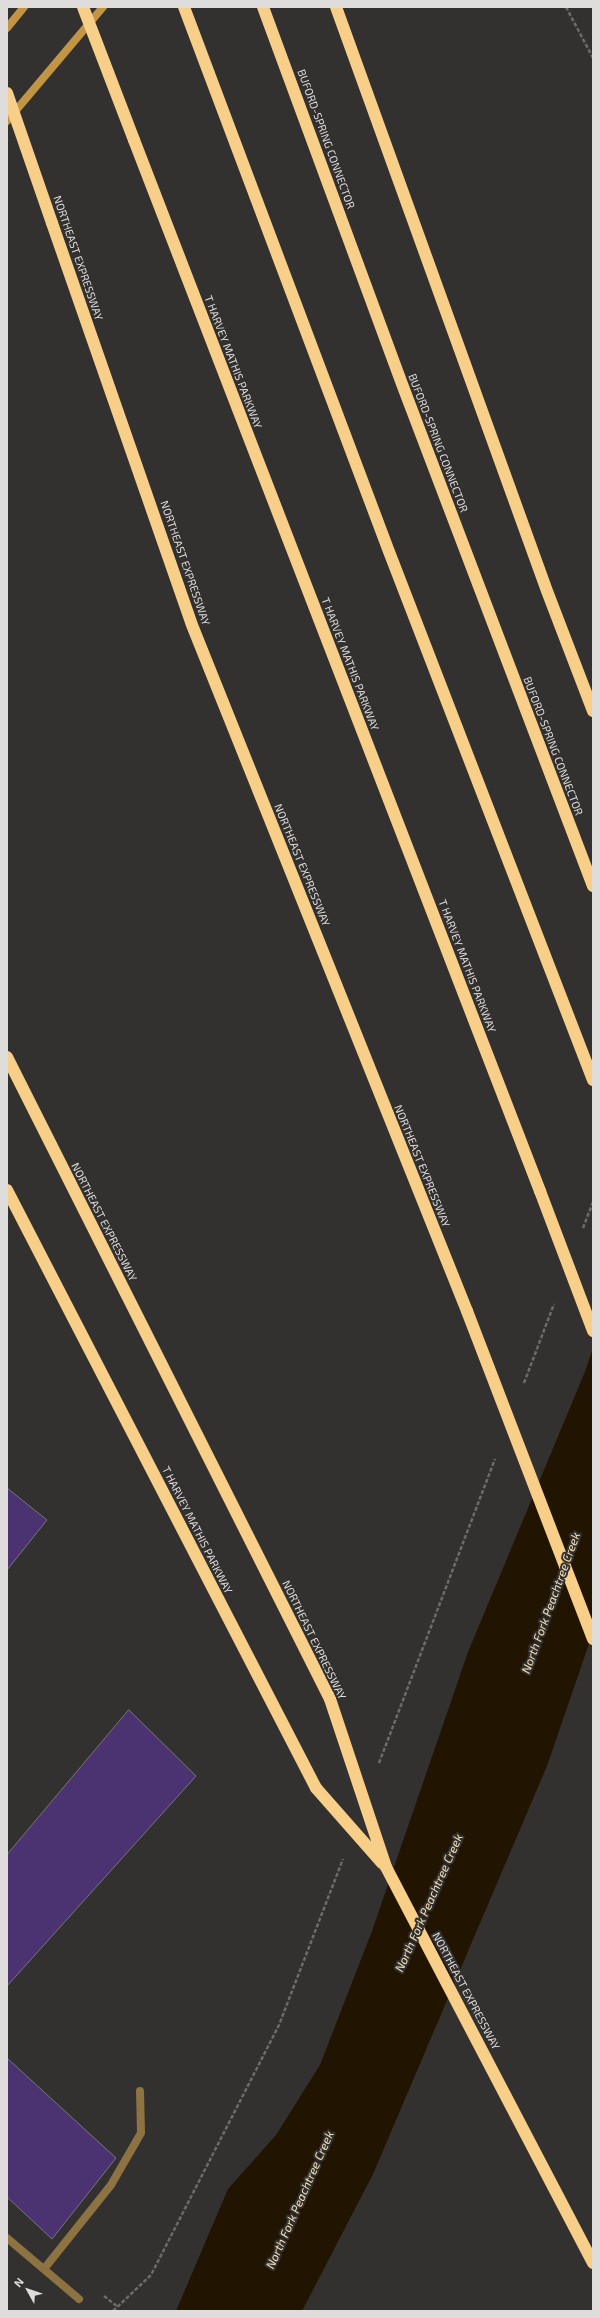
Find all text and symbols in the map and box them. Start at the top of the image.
street label: BUFORD-SPRING CONNECTOR [295,67,357,211]
street label: NORTHEAST EXPRESSWAY [50,194,106,322]
street label: T HARVEY MATHIS PARKWAY [202,294,264,430]
street label: BUFORD-SPRING CONNECTOR [405,372,471,514]
street label: NORTHEAST EXPRESSWAY [157,499,213,627]
street label: T HARVEY MATHIS PARKWAY [319,596,381,732]
street label: BUFORD-SPRING CONNECTOR [520,675,586,817]
street label: NORTHEAST EXPRESSWAY [271,802,333,928]
street label: T HARVEY MATHIS PARKWAY [436,898,498,1034]
street label: NORTHEAST EXPRESSWAY [391,1103,453,1229]
street label: NORTHEAST EXPRESSWAY [68,1161,140,1283]
street label: T HARVEY MATHIS PARKWAY [159,1464,235,1596]
water label: North Fork Peachtree Creek [519,1530,583,1676]
street label: NORTHEAST EXPRESSWAY [279,1578,349,1702]
water label: North Fork Peachtree Creek [392,1832,466,1974]
street label: NORTHEAST EXPRESSWAY [429,1930,503,2052]
water label: North Fork Peachtree Creek [263,2129,337,2271]
north arrow [8,2270,48,2310]
text: N [11,2275,26,2289]

